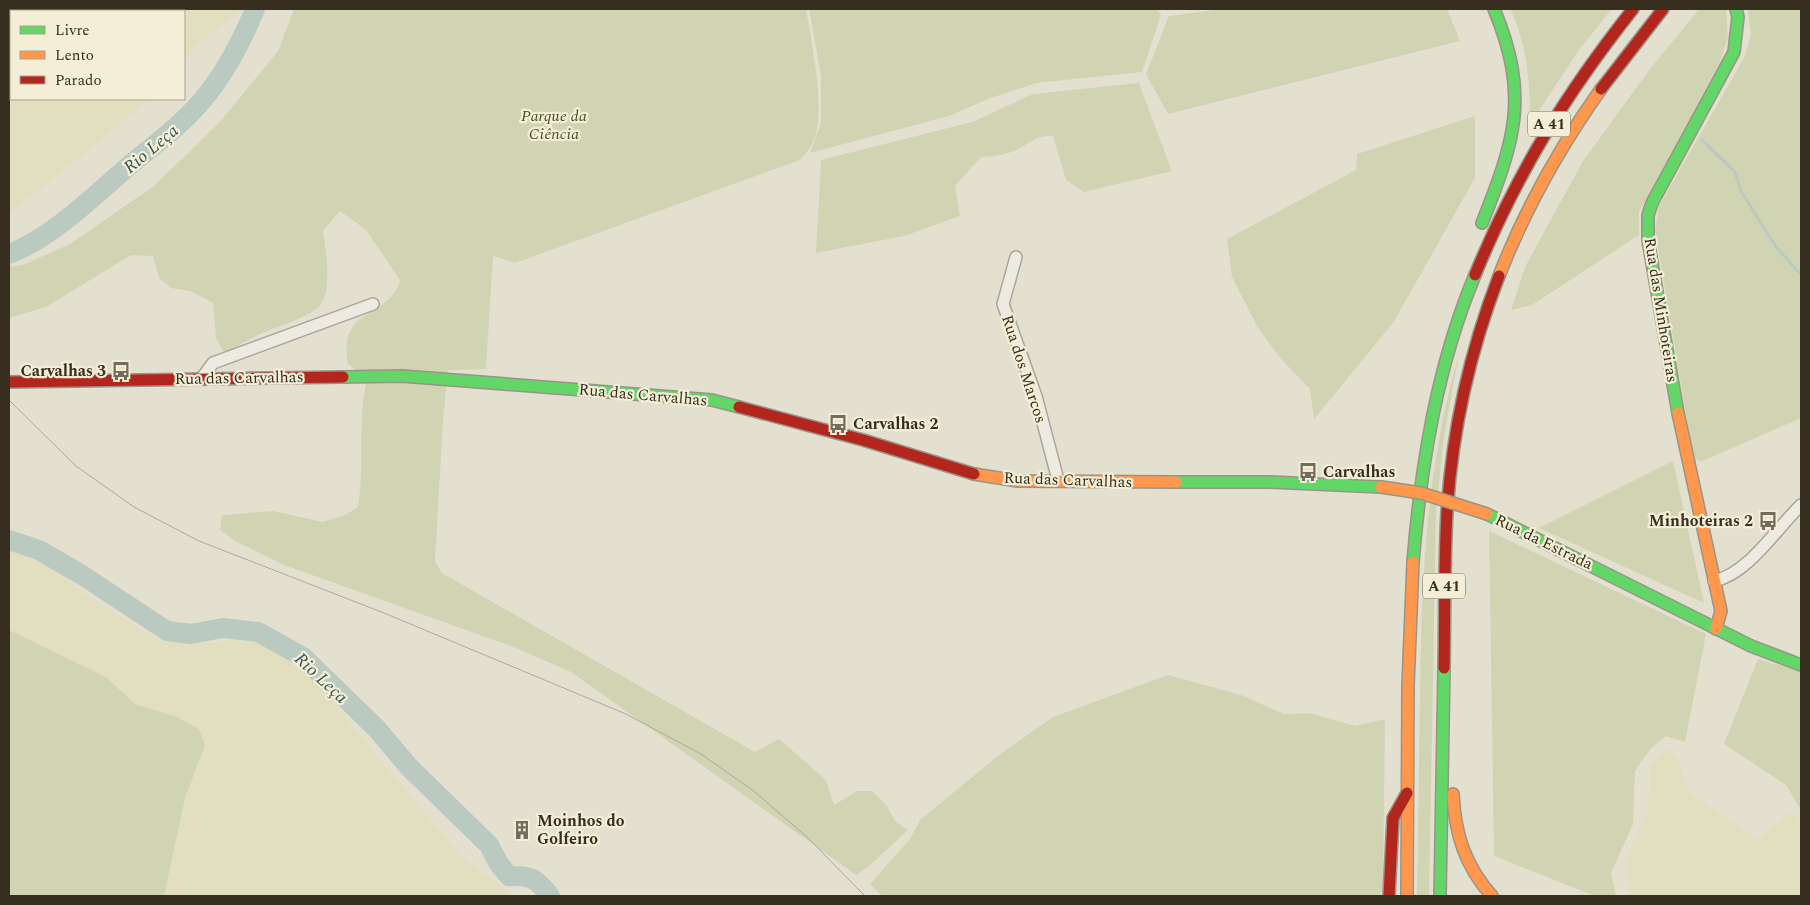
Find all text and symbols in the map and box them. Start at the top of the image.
legend [10,10,185,100]
text: Livre [55,19,90,42]
text: Lento [55,44,94,67]
text: Parado [55,69,102,92]
park label: Parque da Ciência [521,104,587,146]
road number: A 41 [1528,112,1570,136]
water label: Rio Leça [117,118,185,180]
street label: Rua das Minhoteiras [1638,236,1684,384]
street label: Rua dos Marcos [995,312,1053,426]
place label: Carvalhas 3 [20,359,106,383]
bus stop icon: Carvalhas 3 [110,360,132,382]
street label: Rua das Carvalhas [174,365,304,391]
street label: Rua das Carvalhas [578,377,708,413]
place label: Carvalhas 2 [853,412,939,436]
bus stop icon: Carvalhas 2 [827,413,849,435]
place label: Carvalhas [1323,460,1396,484]
bus stop icon: Carvalhas [1297,461,1319,483]
street label: Rua das Carvalhas [1003,466,1133,494]
street label: Rua da Estrada [1491,508,1597,576]
place label: Minhoteiras 2 [1649,509,1753,533]
bus stop icon: Minhoteiras 2 [1757,510,1779,532]
road number: A 41 [1423,574,1465,598]
water label: Rio Leça [288,646,354,710]
place label: Moinhos do Golfeiro [537,809,625,851]
building icon: Moinhos do Golfeiro [511,819,533,841]

